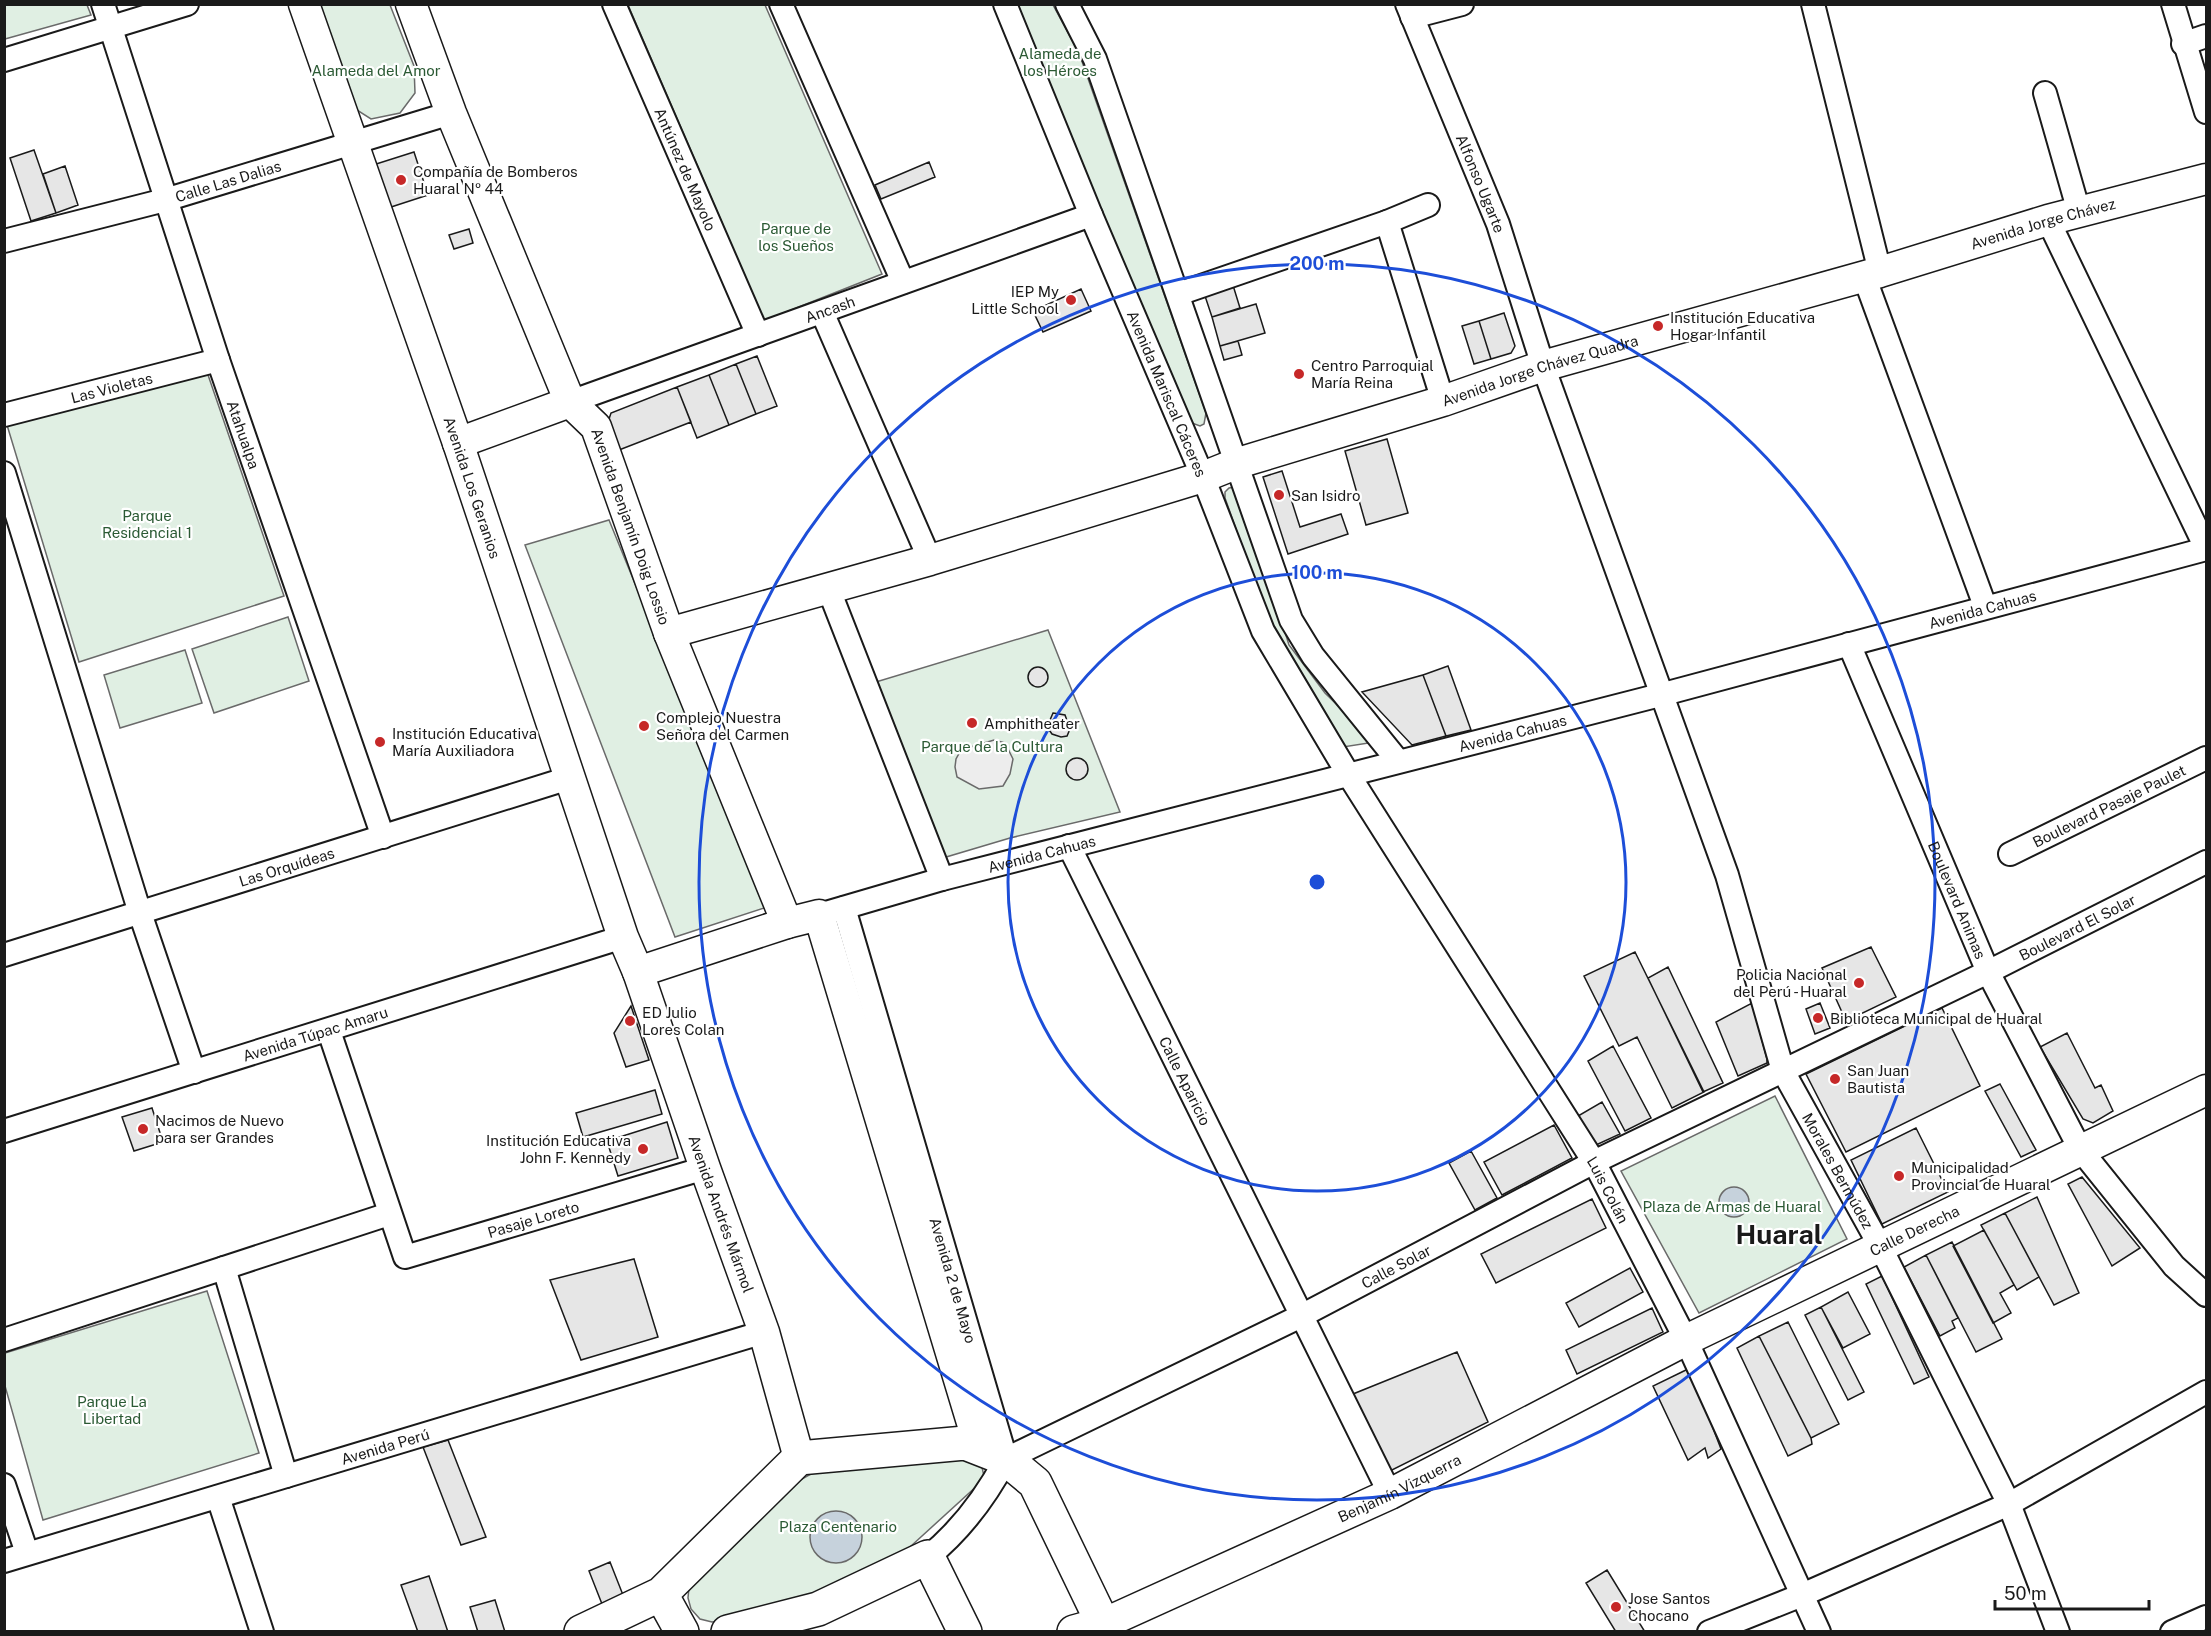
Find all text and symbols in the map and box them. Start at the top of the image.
park label: Alameda de los Héroes [1018,45,1102,79]
park label: Alameda del Amor [311,62,441,79]
street label: Antúnez de Mayolo [652,105,720,233]
street label: Alfonso Ugarte [1453,132,1509,235]
street label: Calle Las Dalias [173,157,283,205]
place label: Compañía de Bomberos Huaral Nº 44 [413,163,578,197]
marker: Compañía de Bomberos Huaral Nº 44 [394,173,408,187]
street label: Avenida Jorge Chávez [1968,194,2117,252]
park label: Parque de los Sueños [758,220,834,254]
text: 200 m [1290,253,1344,274]
place label: IEP My Little School [971,283,1059,317]
street label: Ancash [802,292,857,326]
marker: IEP My Little School [1064,293,1078,307]
street label: Avenida Mariscal Cáceres [1124,308,1210,479]
place label: Institución Educativa Hogar Infantil [1670,309,1815,343]
marker: Institución Educativa Hogar Infantil [1651,319,1665,333]
street label: Avenida Jorge Chávez Quadra [1440,331,1640,409]
place label: Centro Parroquial María Reina [1311,357,1434,391]
marker: Centro Parroquial María Reina [1292,367,1306,381]
street label: Las Violetas [69,369,154,406]
street label: Atahualpa [224,398,263,471]
street label: Avenida Los Geranios [441,414,504,561]
street label: Avenida Benjamín Doig Lossio [589,426,674,627]
place label: San Isidro [1291,487,1360,504]
marker: San Isidro [1272,488,1286,502]
park label: Parque Residencial 1 [102,507,192,541]
text: 100 m [1291,562,1343,583]
street label: Avenida Cahuas [1927,586,2038,631]
place label: Complejo Nuestra Señora del Carmen [656,709,789,743]
street label: Avenida Cahuas [1457,711,1568,755]
place label: Amphitheater [984,715,1080,732]
marker: Amphitheater [965,716,979,730]
marker: Complejo Nuestra Señora del Carmen [637,719,651,733]
place label: Institución Educativa María Auxiliadora [392,725,537,759]
marker: Institución Educativa María Auxiliadora [373,735,387,749]
park label: Parque de la Cultura [921,738,1063,755]
street label: Boulevard Pasaje Paulet [2030,761,2188,850]
street label: Avenida Cahuas [986,831,1097,875]
street label: Boulevard Animas [1925,839,1990,961]
street label: Las Orquídeas [237,844,336,889]
centre of rings [1307,872,1327,892]
street label: Boulevard El Solar [2016,890,2138,964]
place label: Policia Nacional del Perú - Huaral [1733,966,1847,1000]
marker: Policia Nacional del Perú - Huaral [1852,976,1866,990]
street label: Avenida Túpac Amaru [240,1003,390,1064]
place label: ED Julio Lores Colan [642,1004,724,1038]
place label: Biblioteca Municipal de Huaral [1830,1010,2043,1027]
marker: Biblioteca Municipal de Huaral [1811,1011,1825,1025]
marker: ED Julio Lores Colan [623,1014,637,1028]
street label: Calle Aparicio [1156,1034,1214,1128]
place label: San Juan Bautista [1847,1062,1909,1096]
marker: San Juan Bautista [1828,1072,1842,1086]
street label: Morales Bermúdez [1799,1110,1877,1232]
place label: Nacimos de Nuevo para ser Grandes [155,1112,284,1146]
marker: Nacimos de Nuevo para ser Grandes [136,1122,150,1136]
place label: Institución Educativa John F. Kennedy [486,1132,631,1166]
street label: Avenida Andrés Mármol [686,1133,758,1295]
marker: Institución Educativa John F. Kennedy [636,1142,650,1156]
street label: Luis Colán [1584,1153,1633,1226]
place label: Municipalidad Provincial de Huaral [1911,1159,2051,1193]
marker: Municipalidad Provincial de Huaral [1892,1169,1906,1183]
street label: Pasaje Loreto [485,1197,581,1241]
park label: Plaza de Armas de Huaral [1643,1198,1821,1215]
street label: Calle Derecha [1867,1202,1962,1259]
street label: Avenida 2 de Mayo [927,1215,980,1345]
district label: Huaral [1735,1218,1823,1250]
street label: Calle Solar [1358,1241,1434,1291]
park label: Parque La Libertad [77,1393,147,1427]
street label: Avenida Perú [339,1425,431,1468]
street label: Benjamín Vizquerra [1335,1450,1464,1525]
park label: Plaza Centenario [779,1518,897,1535]
scale bar [1995,1573,2150,1611]
text: 50 m [2004,1583,2047,1604]
place label: Jose Santos Chocano [1628,1590,1710,1624]
marker: Jose Santos Chocano [1609,1600,1623,1614]

